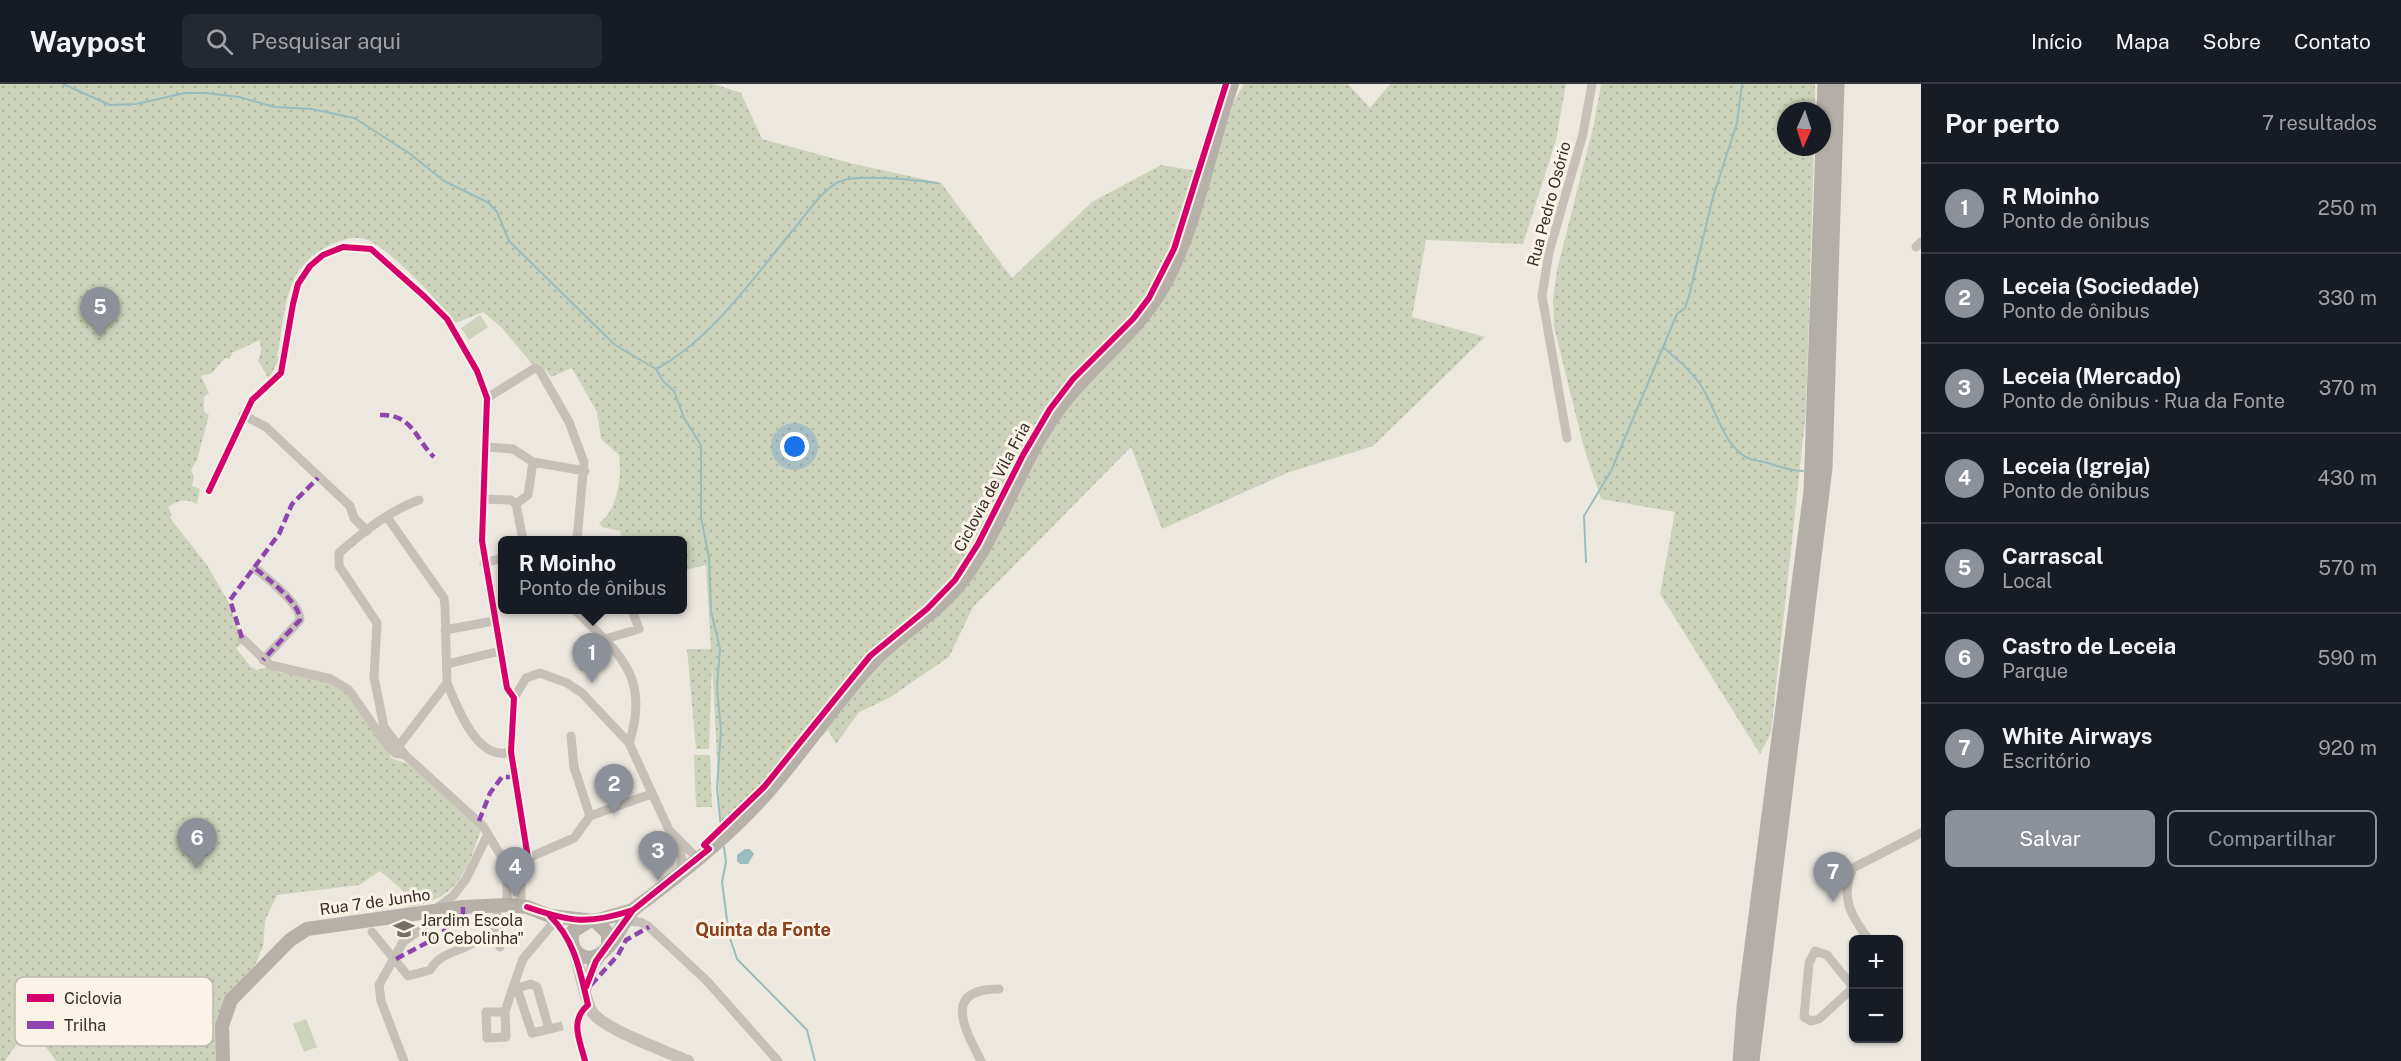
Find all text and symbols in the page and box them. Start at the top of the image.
search box [182,14,602,68]
text: Waypost [30,25,146,58]
icon: search [203,25,236,58]
text: Pesquisar aqui [251,28,401,54]
text: Início [2031,29,2082,54]
text: Mapa [2115,29,2170,54]
text: Sobre [2203,29,2261,54]
text: Contato [2294,29,2371,54]
north arrow [1777,102,1831,156]
text: Por perto [1945,108,2060,139]
text: 7 resultados [2262,111,2377,135]
street label: Rua Pedro Osório [1523,139,1575,269]
text: R Moinho [2002,183,2100,209]
text: 1 [1960,196,1969,220]
text: 250 m [2318,196,2377,220]
text: Ponto de ônibus [2002,209,2150,233]
text: Leceia (Sociedade) [2002,273,2200,299]
text: 2 [1958,286,1971,310]
text: 330 m [2318,286,2377,310]
pin: 5 [80,288,120,337]
text: Ponto de ônibus [2002,299,2150,323]
text: Leceia (Mercado) [2002,363,2182,389]
text: 3 [1958,376,1971,400]
text: 370 m [2319,376,2377,400]
text: Ponto de ônibus · Rua da Fonte [2002,389,2285,413]
street label: Ciclovia de Vila Fria [950,419,1034,555]
your location [780,432,809,461]
text: Leceia (Igreja) [2002,453,2151,479]
text: 4 [1958,466,1971,490]
text: 430 m [2318,466,2377,490]
text: Ponto de ônibus [2002,479,2150,503]
popup [498,536,687,614]
text: Carrascal [2002,543,2103,569]
text: R Moinho [519,550,616,576]
text: 5 [1958,556,1971,580]
text: 570 m [2318,556,2377,580]
text: Local [2002,569,2052,593]
text: Ponto de ônibus [519,576,666,600]
text: Castro de Leceia [2002,633,2176,659]
pin: 1 [572,634,612,683]
text: 6 [1958,646,1971,670]
text: 590 m [2317,646,2377,670]
text: Parque [2002,659,2068,683]
text: White Airways [2002,723,2152,749]
text: 7 [1958,736,1971,760]
text: 920 m [2318,736,2377,760]
text: Escritório [2002,749,2091,773]
pin: 2 [594,764,634,814]
button: Salvar [1945,810,2155,867]
button: Compartilhar [2167,810,2377,867]
pin: 6 [178,818,216,868]
pin: 3 [638,832,678,881]
pin: 4 [496,848,534,897]
pin: 7 [1814,852,1852,902]
street label: Rua 7 de Junho [318,885,432,919]
place label: Jardim Escola "O Cebolinha" [421,911,524,948]
school or university icon: Jardim Escola "O Cebolinha" [392,917,416,941]
district label: Quinta da Fonte [695,919,831,940]
map controls [1849,935,1903,1043]
button: + [1849,935,1903,989]
legend [15,977,213,1046]
text: Ciclovia [64,989,122,1008]
button: − [1849,989,1903,1043]
text: Trilha [64,1016,106,1035]

